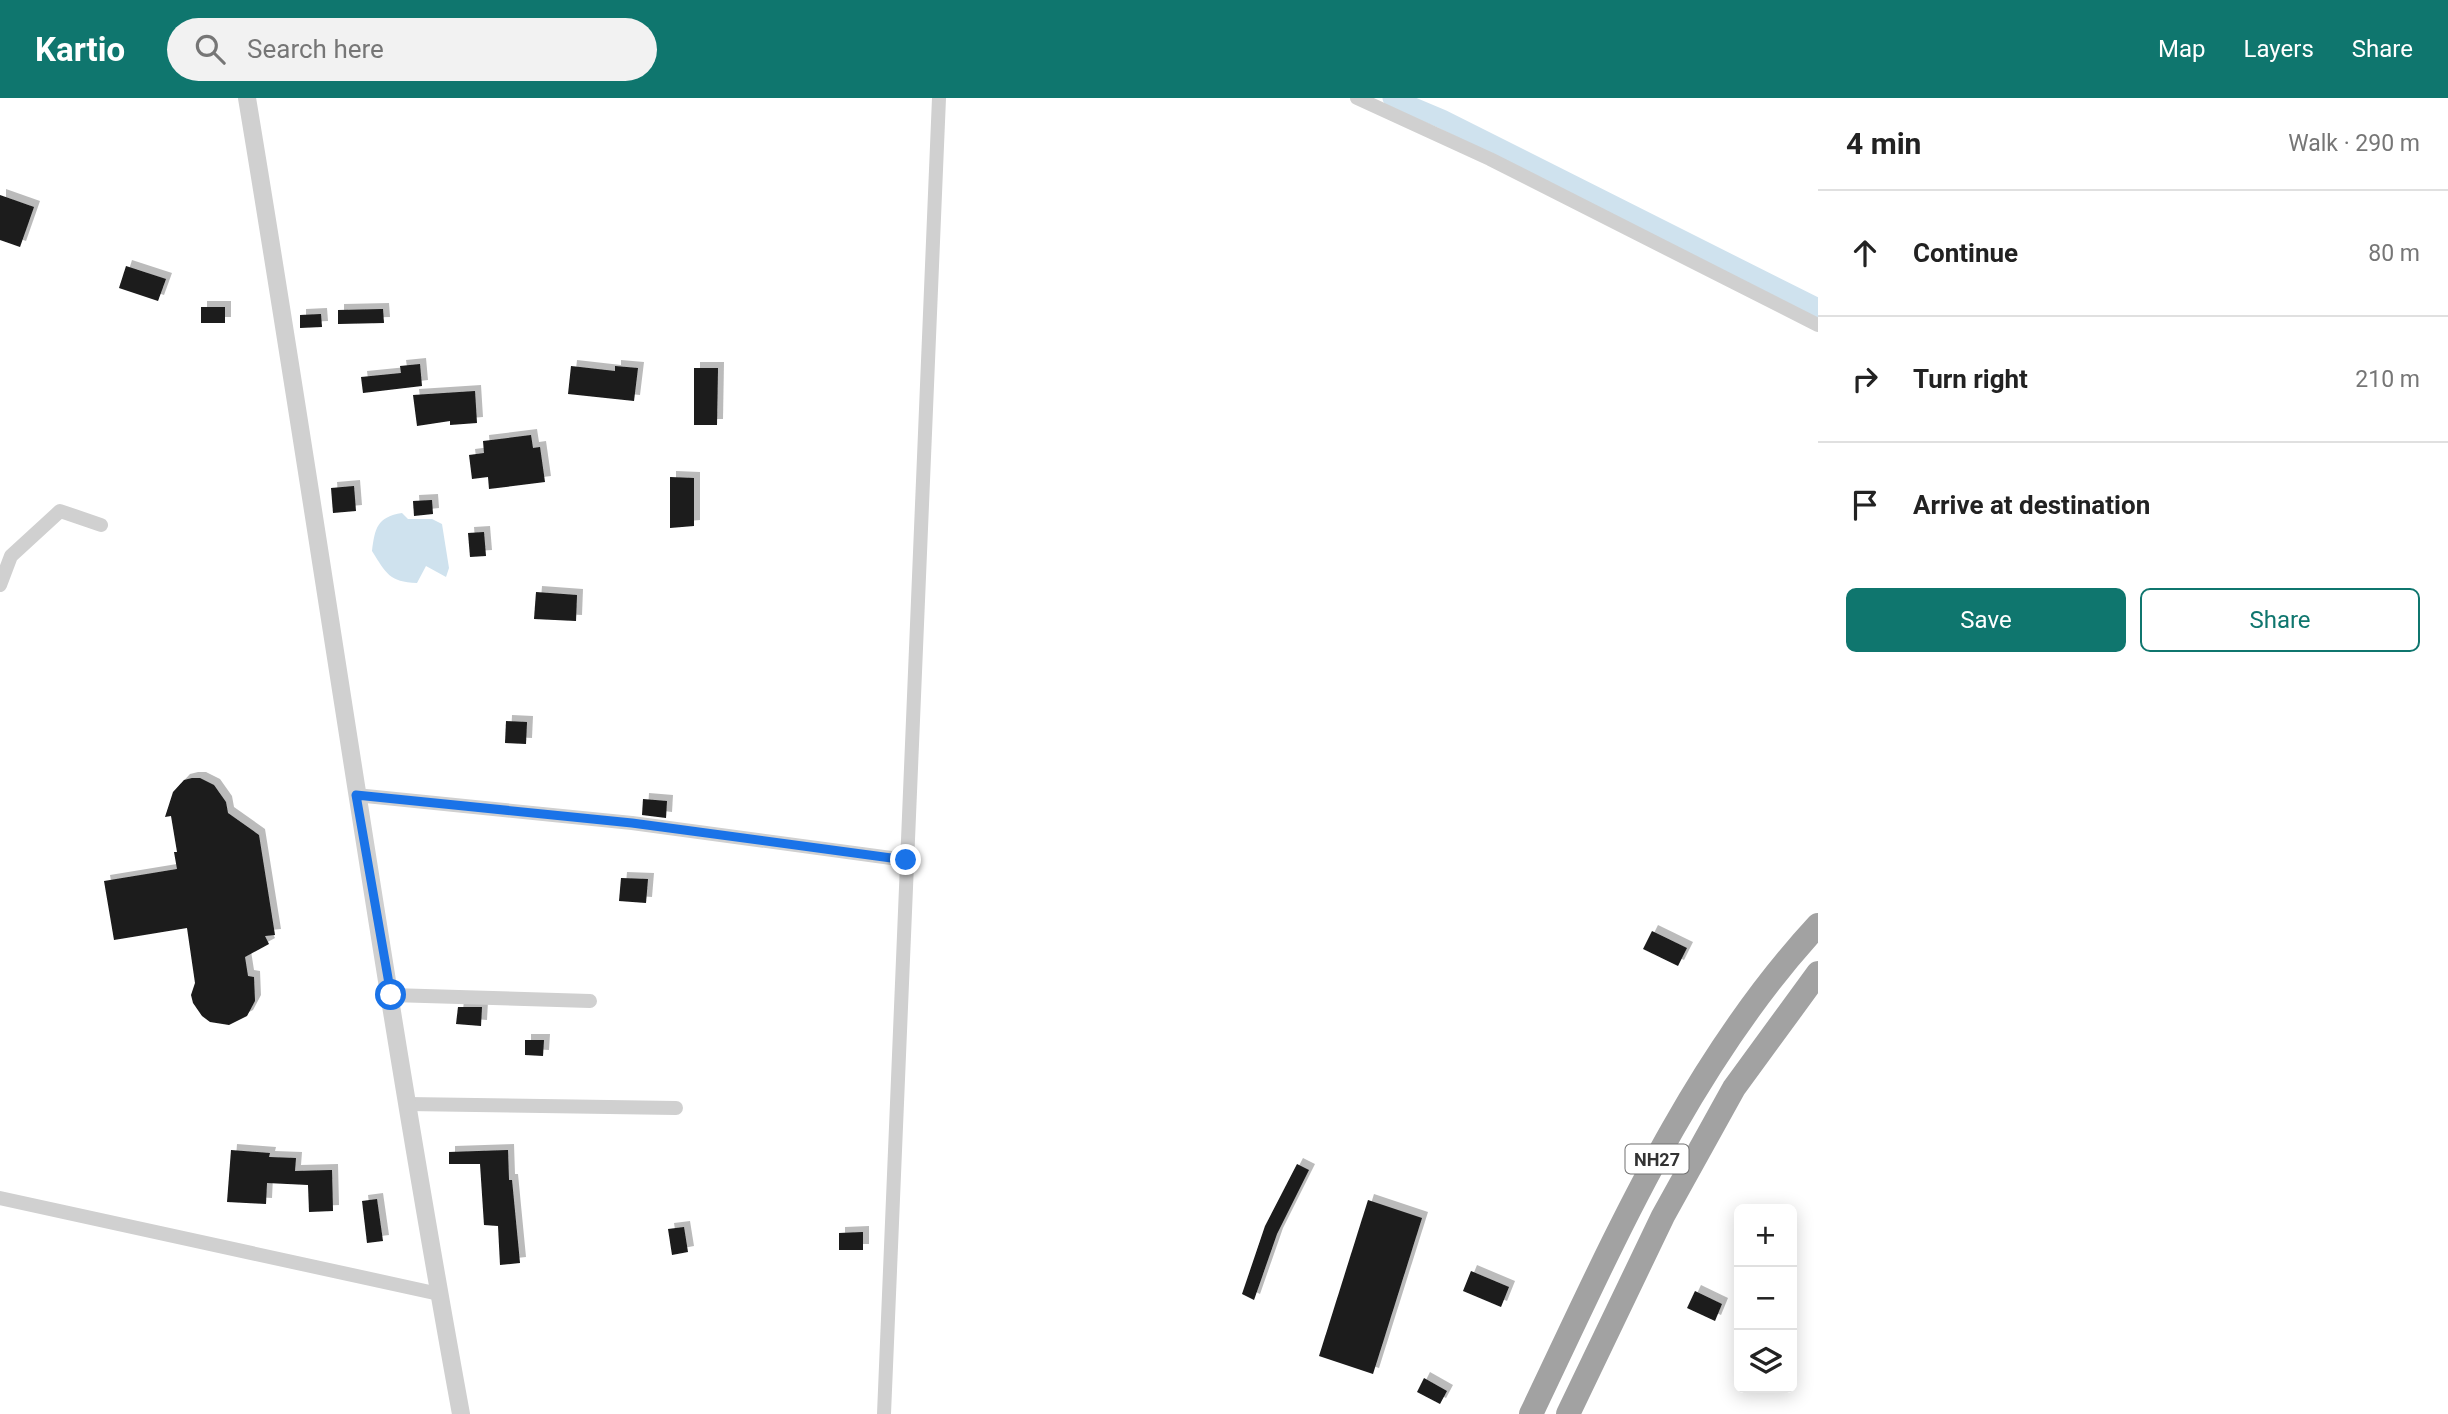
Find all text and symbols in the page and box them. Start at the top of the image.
search box [167,18,657,81]
text: Kartio [35,30,125,69]
icon: search [191,30,229,68]
text: Search here [247,34,384,64]
text: Map [2158,35,2206,63]
text: Layers [2244,35,2314,63]
text: Share [2352,35,2413,63]
text: 4 min [1846,126,1921,161]
text: Walk · 290 m [2288,130,2420,157]
icon: ahead [1846,234,1884,272]
text: Continue [1913,238,2018,268]
text: 80 m [2368,240,2420,267]
icon: right [1846,360,1884,398]
text: Turn right [1913,364,2028,394]
text: 210 m [2355,366,2420,393]
icon: arrive [1846,486,1884,524]
text: Arrive at destination [1913,490,2150,520]
button: Save [1846,588,2126,652]
button: Share [2140,588,2420,652]
route end [890,844,921,875]
route start [375,979,406,1010]
road number: NH27 [1626,1144,1688,1174]
map controls [1734,1204,1797,1393]
button: + [1734,1204,1797,1267]
button: − [1734,1267,1797,1330]
button: layers [1734,1330,1797,1393]

